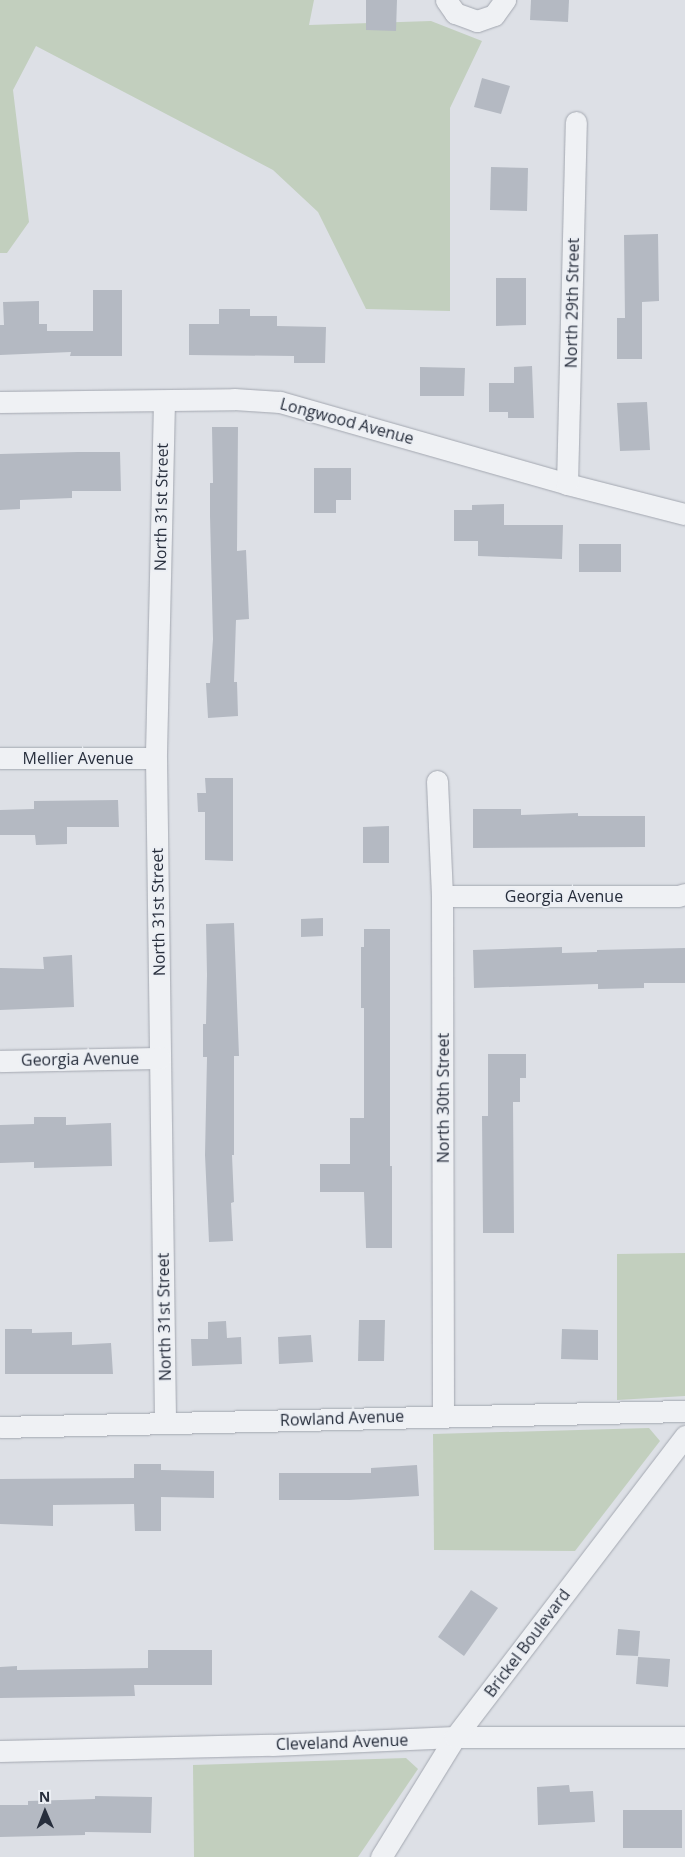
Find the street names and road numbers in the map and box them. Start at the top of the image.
street label: North 29th Street [561,238,583,368]
street label: Longwood Avenue [278,394,416,448]
street label: North 31st Street [150,443,172,571]
street label: Mellier Avenue [23,748,133,768]
street label: North 31st Street [147,848,169,976]
street label: Georgia Avenue [505,886,623,906]
street label: North 30th Street [433,1033,453,1163]
street label: Georgia Avenue [21,1048,139,1070]
street label: North 31st Street [153,1253,175,1381]
street label: Rowland Avenue [280,1406,404,1430]
street label: Brickel Boulevard [480,1585,574,1701]
street label: Cleveland Avenue [275,1730,409,1754]

